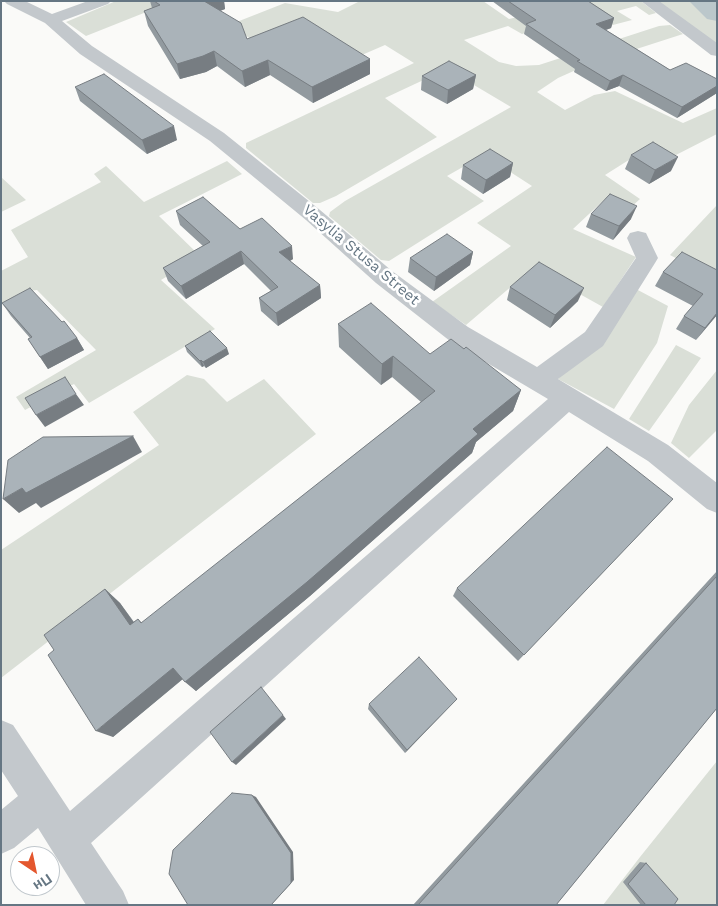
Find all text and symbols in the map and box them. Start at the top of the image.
street label: Vasylia Stusa Street [299,201,423,309]
north arrow [10,846,60,896]
text: Пн [31,871,55,894]

